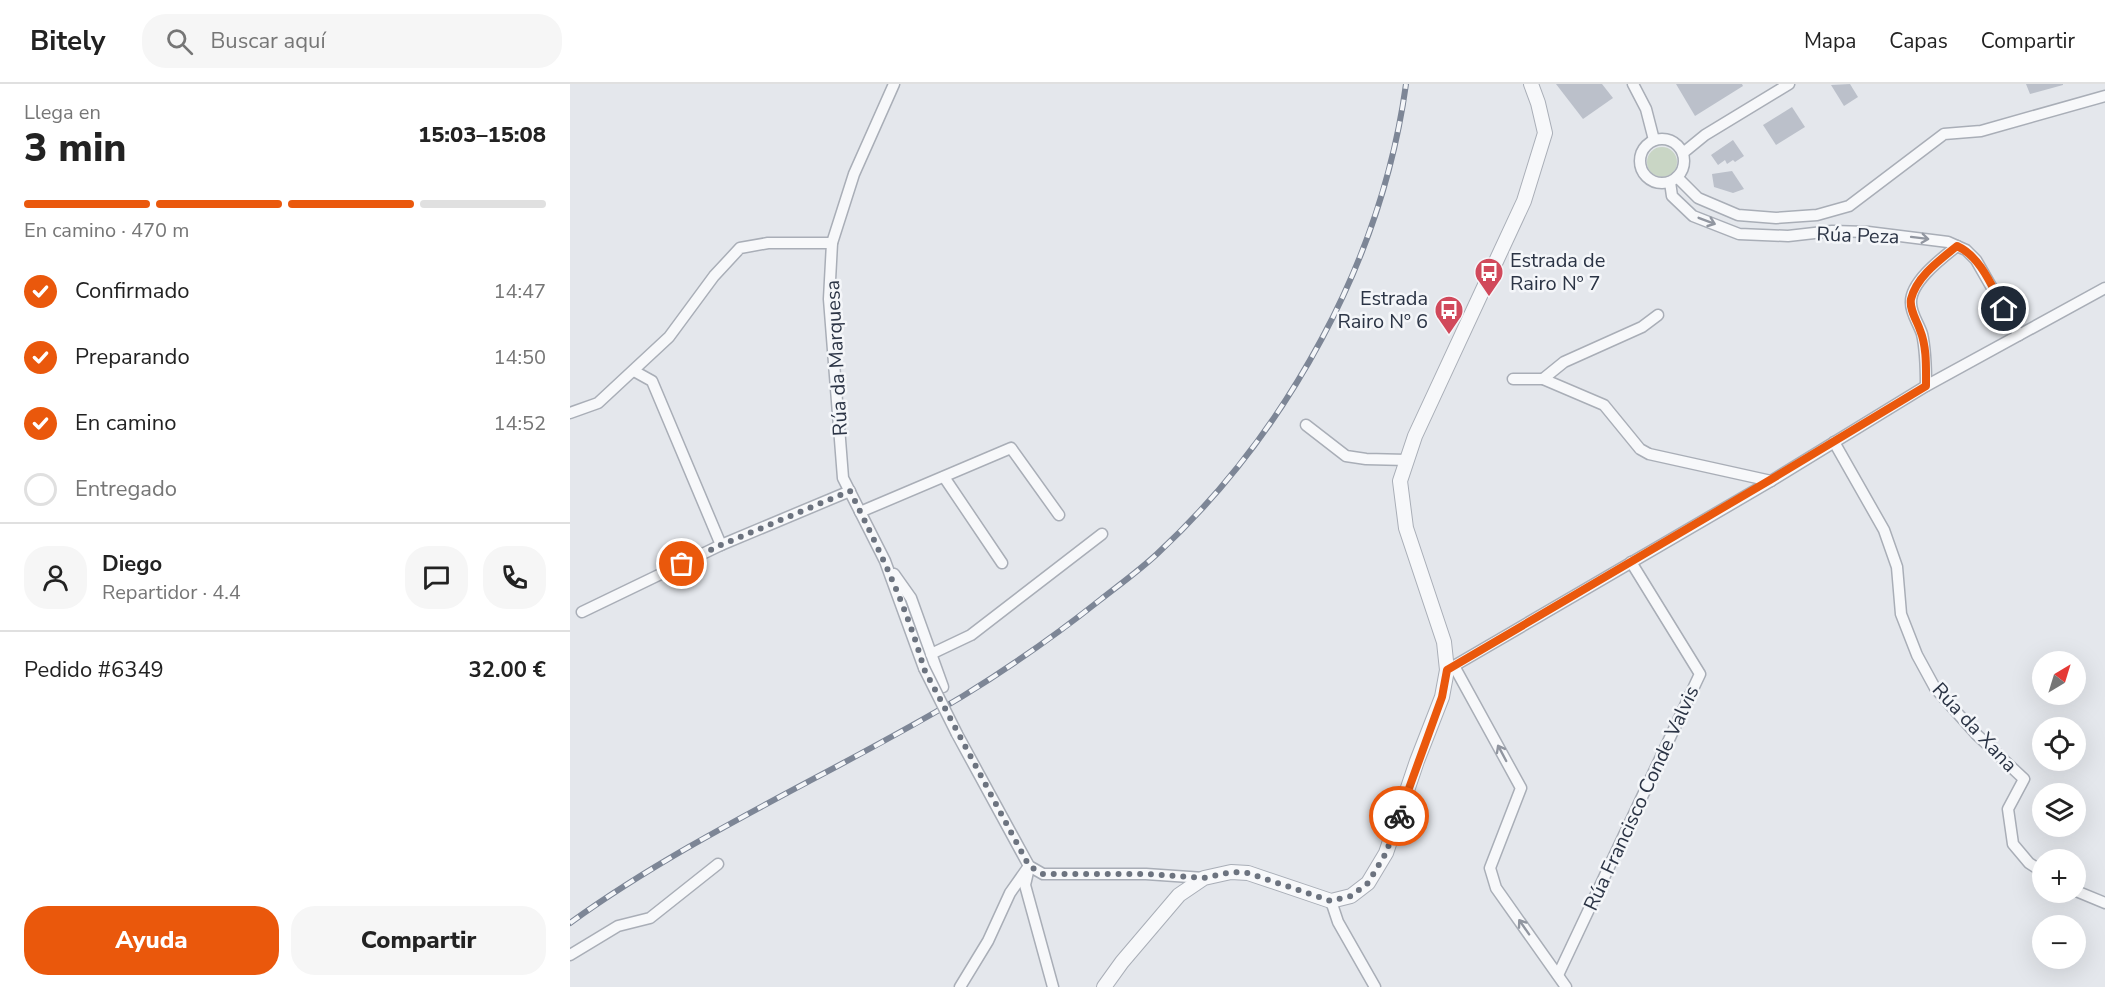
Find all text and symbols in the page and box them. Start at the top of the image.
search box [142,14,562,68]
text: Bitely [30,22,106,60]
icon: search [163,25,196,58]
text: Buscar aquí [211,26,326,56]
text: Mapa [1804,27,1856,55]
text: Capas [1889,27,1948,55]
text: Compartir [1981,27,2075,55]
text: Llega en [24,99,101,126]
text: 15:03–15:08 [418,120,546,150]
text: 3 min [24,122,127,175]
one-way arrow [1697,216,1716,227]
text: En camino · 470 m [24,217,189,244]
street label: Rúa Peza [1816,221,1900,250]
one-way arrow [1910,233,1929,244]
place label: Estrada de Rairo Nº 7 [1510,247,1605,297]
bus stop icon: Estrada de Rairo Nº 7 [1473,256,1505,298]
icon: check [24,275,57,308]
text: Confirmado [75,276,190,306]
text: 14:47 [493,278,546,305]
street label: Rúa da Marquesa [819,279,854,437]
pin [1978,283,2029,334]
place label: Estrada Rairo Nº 6 [1337,285,1428,335]
icon: home [1987,292,2020,325]
bus stop icon: Estrada Rairo Nº 6 [1433,294,1465,336]
icon: check [24,341,57,374]
text: Preparando [75,342,190,372]
text: 14:50 [493,344,546,371]
icon: check [24,407,57,440]
text: En camino [75,408,176,438]
text: 14:52 [493,410,546,437]
text: Entregado [75,474,177,504]
pin [656,538,707,589]
button: person [24,546,87,609]
button: chat [405,546,468,609]
button: phone [483,546,546,609]
icon: bag [665,547,698,580]
text: Diego [102,549,162,579]
text: Repartidor · 4.4 [102,579,241,606]
north arrow [2032,651,2086,705]
map controls [2032,651,2086,969]
text: Pedido #6349 [24,655,164,685]
text: 32.00 € [469,655,546,685]
street label: Rúa da Xana [1926,677,2023,778]
street label: Rúa Francisco Conde Valvis [1577,681,1705,915]
button: locate [2032,717,2086,771]
one-way arrow [1496,744,1507,762]
button: layers [2032,783,2086,837]
courier [1369,786,1429,846]
icon: bike [1383,800,1416,833]
button: + [2032,849,2086,903]
button: Ayuda [24,906,279,975]
button: Compartir [291,906,546,975]
button: − [2032,915,2086,969]
one-way arrow [1518,920,1530,936]

